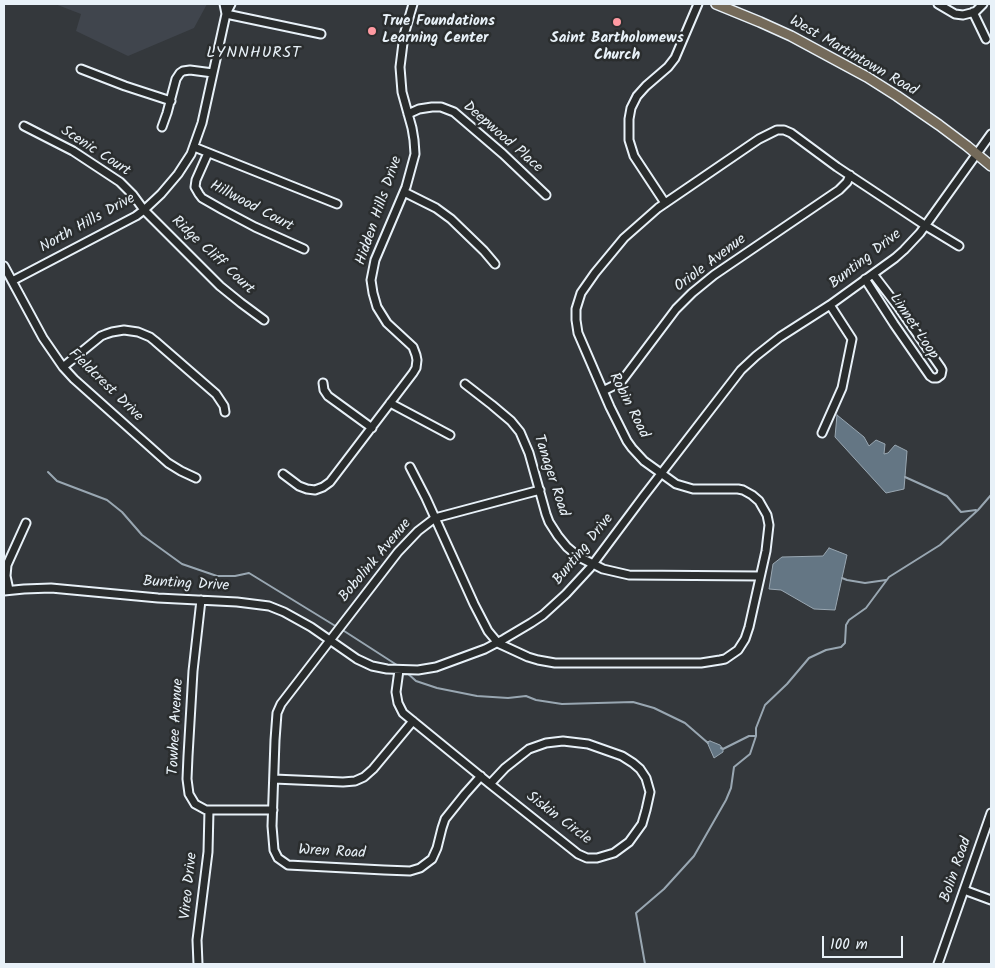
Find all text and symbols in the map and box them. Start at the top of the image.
place label: True Foundations Learning Center [382,13,495,48]
street label: West Martintown Road [786,13,920,101]
marker: Saint Bartholomews Church [611,16,623,28]
marker: True Foundations Learning Center [366,25,378,37]
place label: Saint Bartholomews Church [550,30,684,65]
district label: LYNNHURST [205,44,303,64]
street label: Deepwood Place [458,98,546,178]
street label: Scenic Court [57,123,133,181]
street label: Hidden Hills Drive [353,154,407,268]
street label: Hillwood Court [206,177,296,237]
street label: North Hills Drive [37,190,139,258]
street label: Ridge Cliff Court [167,213,257,299]
street label: Bunting Drive [826,226,906,294]
street label: Oriole Avenue [672,231,750,297]
street label: Linnet Loop [884,291,942,363]
street label: Fieldcrest Drive [64,346,146,426]
street label: Robin Road [604,370,652,442]
street label: Tanager Road [528,433,572,519]
street label: Bunting Drive [550,511,618,589]
street label: Bobolink Avenue [336,516,416,606]
street label: Bunting Drive [142,574,230,596]
street label: Towhee Avenue [165,678,189,776]
street label: Siskin Circle [522,789,594,849]
street label: Bolin Road [937,835,977,905]
street label: Wren Road [298,842,366,864]
street label: Vireo Drive [178,852,202,920]
scale bar [825,926,906,958]
text: 100 m [830,933,868,957]

